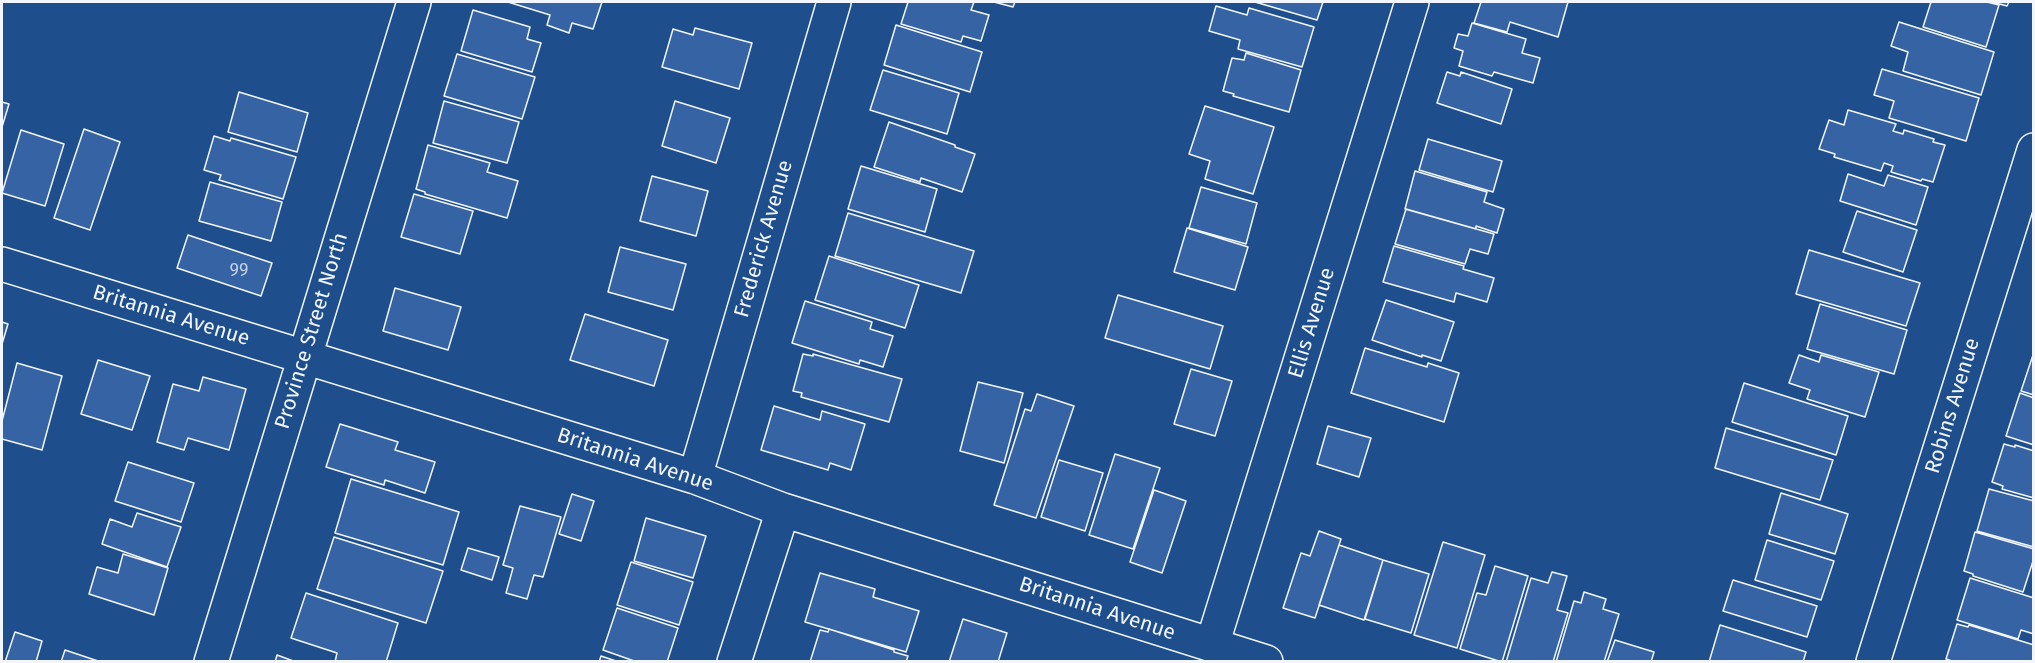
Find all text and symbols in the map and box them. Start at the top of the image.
street label: Frederick Avenue [729,157,799,321]
street label: Province Street North [270,230,354,432]
house number: 99 [230,260,248,282]
street label: Ellis Avenue [1283,265,1341,381]
street label: Britannia Avenue [89,280,253,352]
street label: Robins Avenue [1920,335,1986,477]
street label: Britannia Avenue [554,423,716,497]
street label: Britannia Avenue [1016,572,1178,646]

